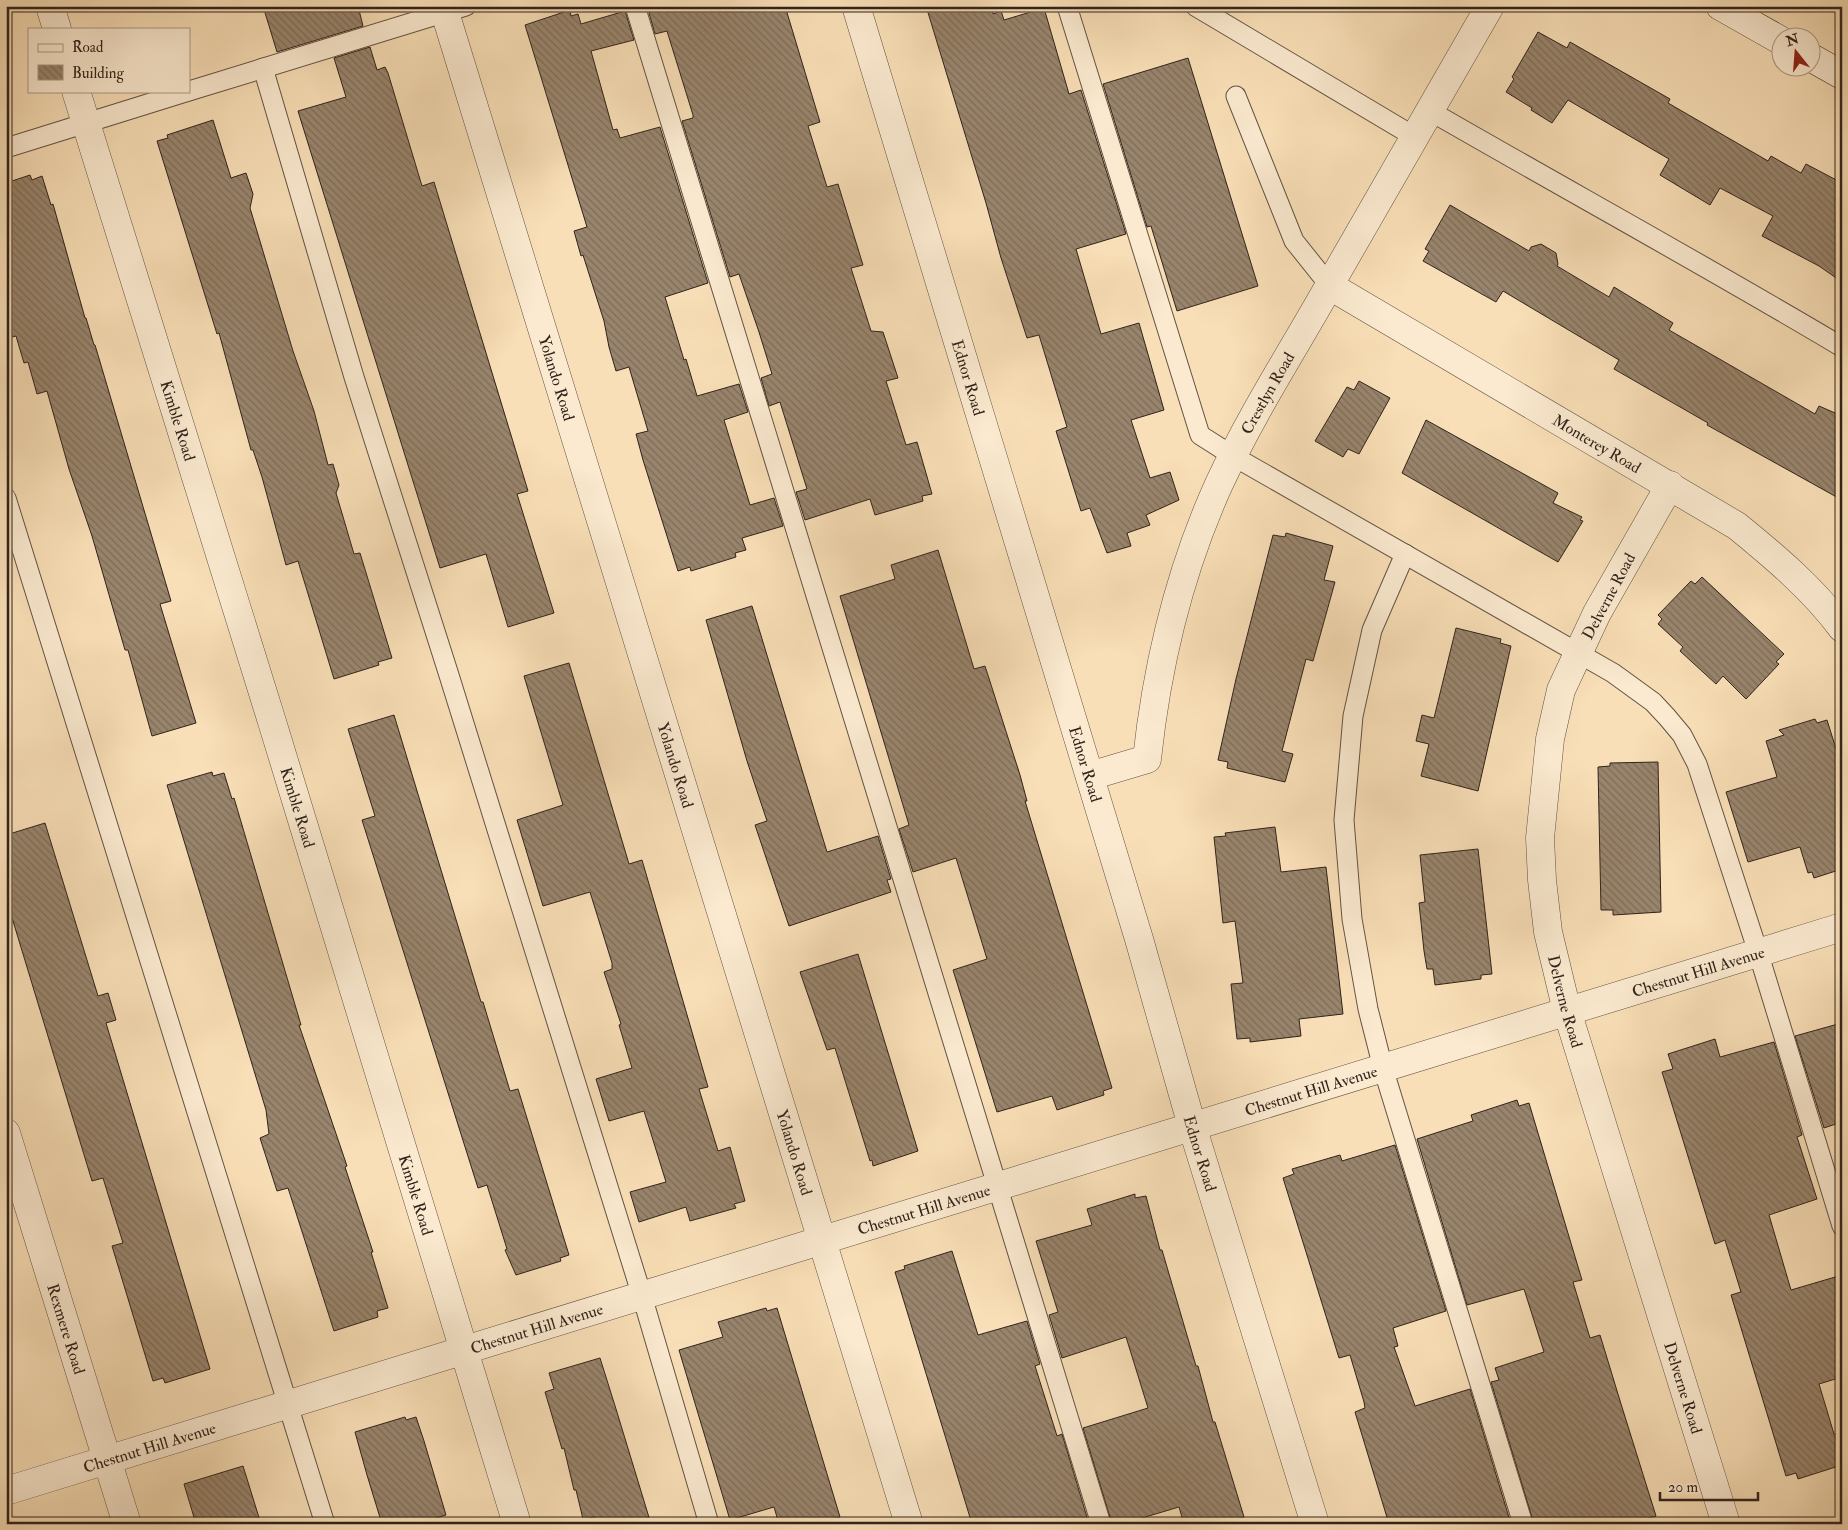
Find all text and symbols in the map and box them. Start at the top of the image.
legend [28,28,190,92]
north arrow [1770,28,1820,78]
text: N [1783,30,1801,50]
text: Road [72,38,104,57]
text: Building [72,64,124,83]
street label: Yolando Road [534,333,579,423]
street label: Ednor Road [947,337,989,418]
street label: Crestlyn Road [1237,349,1299,438]
street label: Kimble Road [156,378,199,464]
street label: Monterey Road [1549,410,1645,478]
street label: Delverne Road [1578,550,1640,643]
street label: Yolando Road [653,720,698,811]
street label: Ednor Road [1064,724,1106,805]
street label: Kimble Road [275,765,319,850]
street label: Chestnut Hill Avenue [1629,942,1767,1002]
street label: Delverne Road [1543,953,1587,1050]
street label: Chestnut Hill Avenue [1242,1061,1380,1121]
street label: Yolando Road [771,1107,816,1198]
street label: Ednor Road [1179,1114,1221,1194]
street label: Kimble Road [394,1152,437,1238]
street label: Chestnut Hill Avenue [855,1180,993,1240]
street label: Rexmere Road [42,1281,89,1377]
street label: Chestnut Hill Avenue [468,1299,606,1359]
street label: Delverne Road [1659,1340,1706,1436]
street label: Chestnut Hill Avenue [81,1418,219,1478]
scale bar [1660,1470,1758,1502]
text: 20 m [1668,1478,1698,1497]

